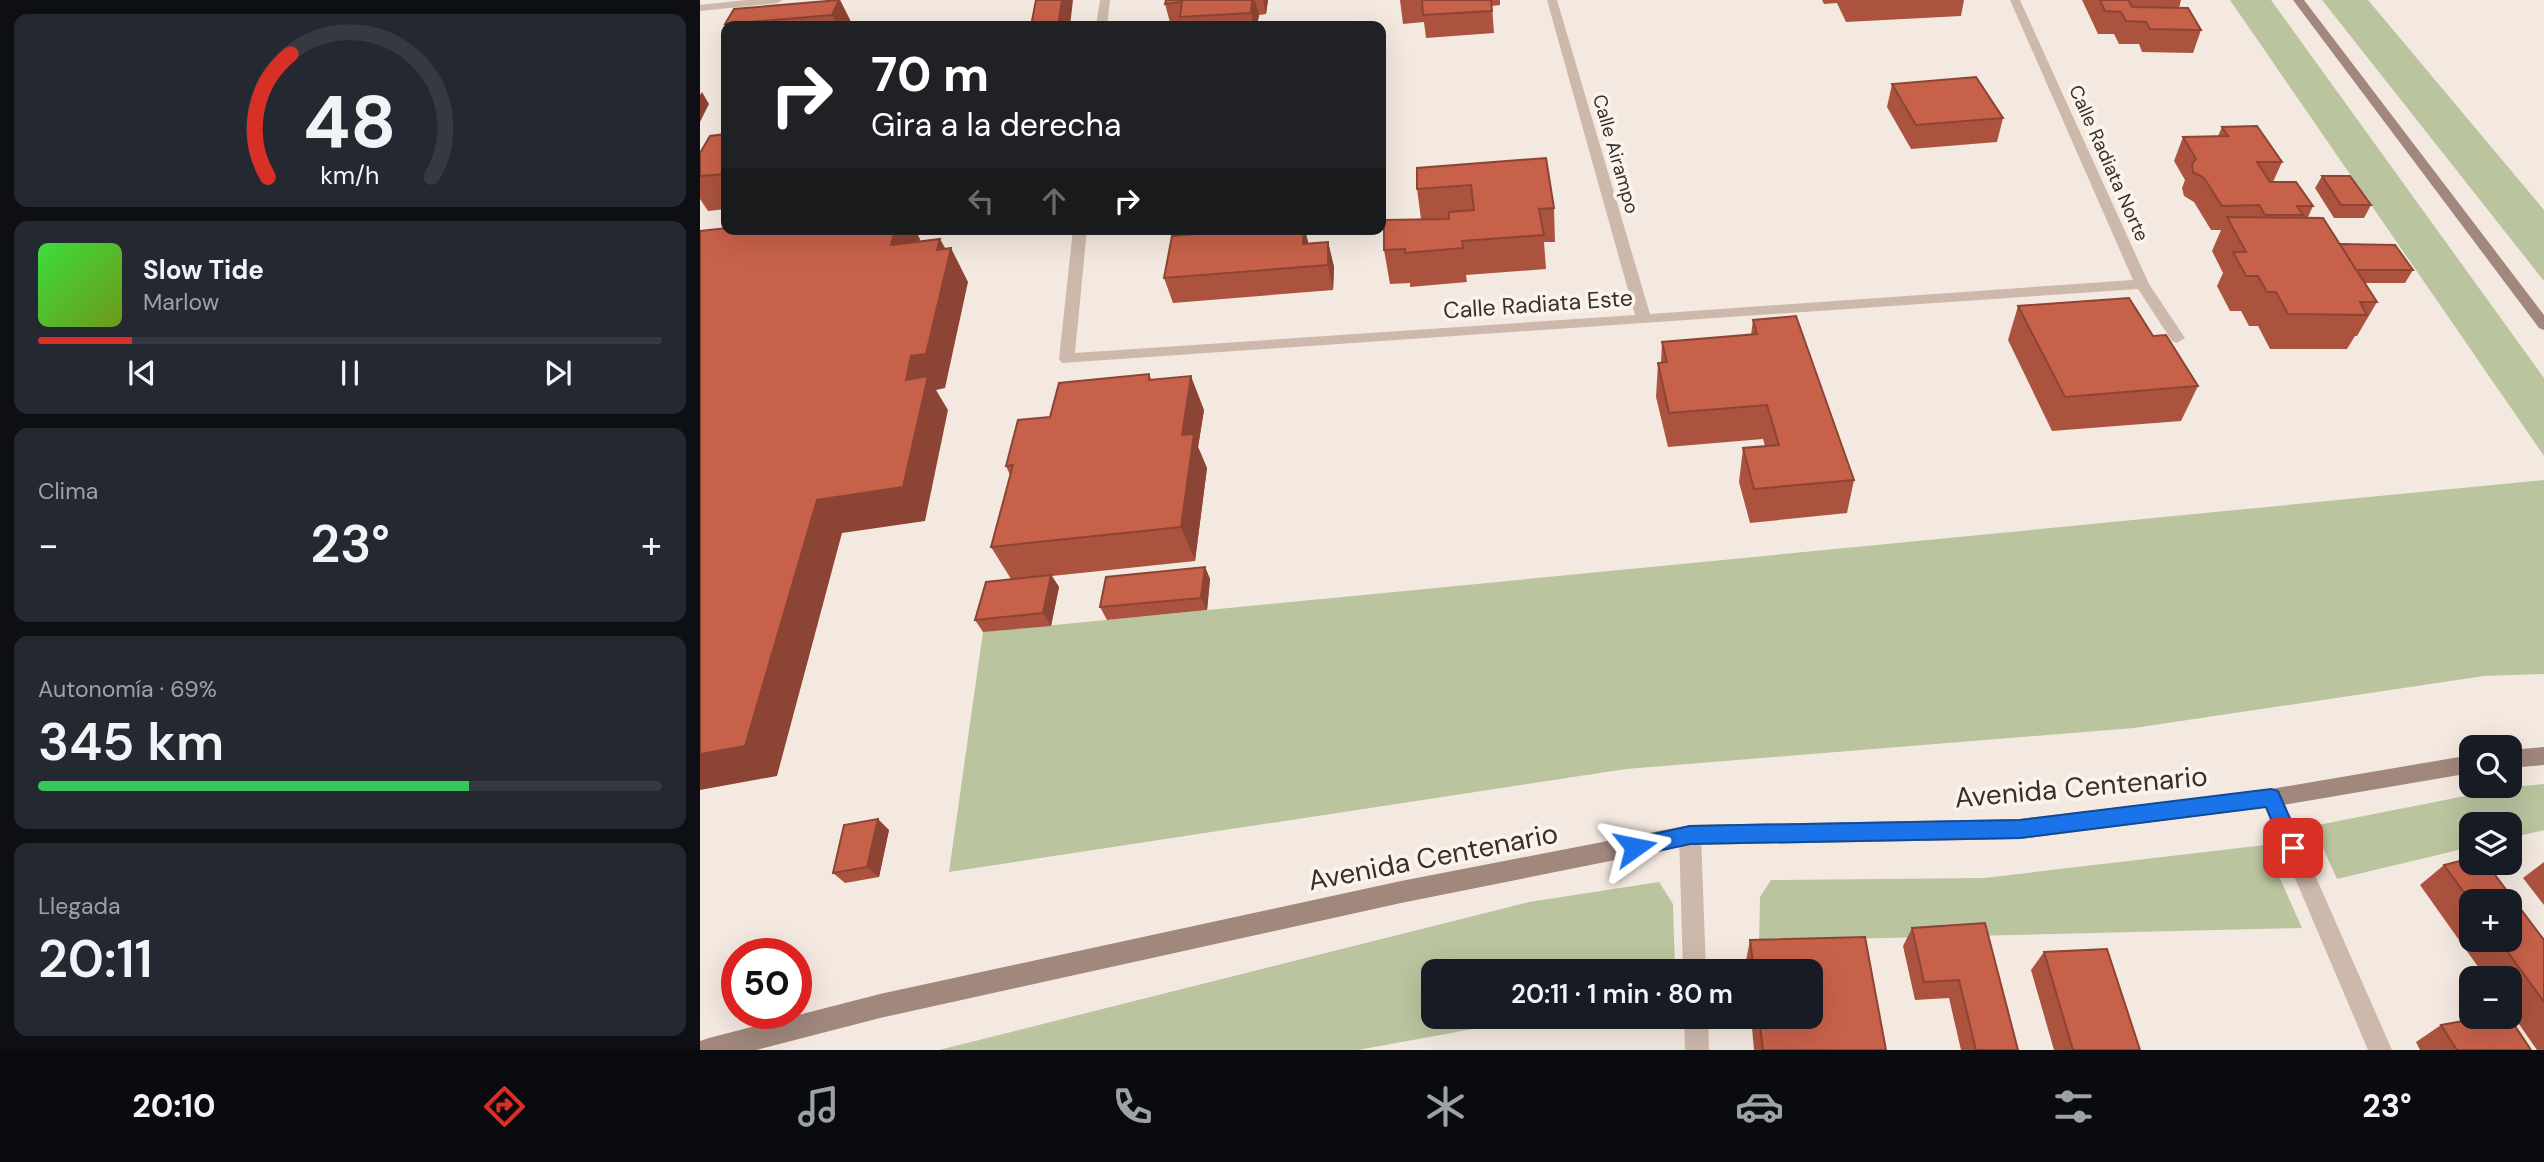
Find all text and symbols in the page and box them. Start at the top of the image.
text: 70 m [871,42,989,106]
icon: right [756,49,847,140]
text: 48 [303,75,397,170]
street label: Calle Radiata Norte [2063,81,2155,245]
street label: Calle Airampo [1587,91,1645,217]
text: Gira a la derecha [871,104,1121,146]
text: km/h [320,158,380,191]
icon: left [962,182,1000,220]
icon: ahead [1035,182,1073,220]
icon: right [1108,182,1146,220]
text: Slow Tide [143,253,264,287]
street label: Calle Radiata Este [1442,282,1634,326]
text: Marlow [143,287,219,317]
icon: previous [123,354,161,392]
icon: pause [331,354,369,392]
icon: next [539,354,577,392]
text: Clima [38,476,98,506]
text: 23° [310,510,390,578]
text: − [38,520,59,570]
text: + [641,520,662,570]
text: Autonomía · 69% [38,674,217,704]
text: 345 km [38,708,224,776]
map controls [2459,735,2522,1029]
button: search [2459,735,2522,798]
street label: Avenida Centenario [1953,758,2209,816]
position arrow [1598,810,1672,884]
button: layers [2459,812,2522,875]
street label: Avenida Centenario [1305,815,1561,899]
pin [2263,818,2323,878]
icon: arrive [2274,829,2312,867]
button: + [2459,889,2522,952]
text: Llegada [38,891,121,921]
text: 20:11 [38,925,153,993]
speed limit sign: 50 [721,938,812,1029]
button: − [2459,966,2522,1029]
text: 20:11 · 1 min · 80 m [1511,977,1733,1011]
icon: directions [480,1082,529,1131]
icon: music [794,1082,843,1131]
icon: phone [1108,1082,1157,1131]
icon: climate [1421,1082,1470,1131]
icon: car [1735,1082,1784,1131]
icon: filters [2049,1082,2098,1131]
text: 20:10 [132,1085,216,1127]
text: 23° [2362,1085,2412,1127]

